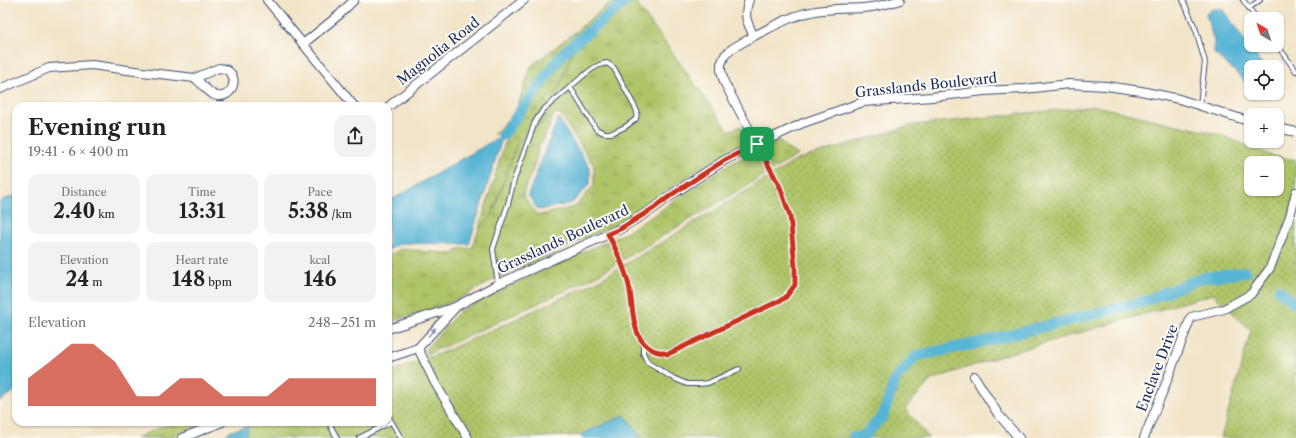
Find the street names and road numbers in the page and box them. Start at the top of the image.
street label: Magnolia Road [393,13,483,89]
street label: Grasslands Boulevard [854,69,998,101]
street label: Grasslands Boulevard [494,200,632,277]
street label: Enclave Drive [1132,322,1182,414]

